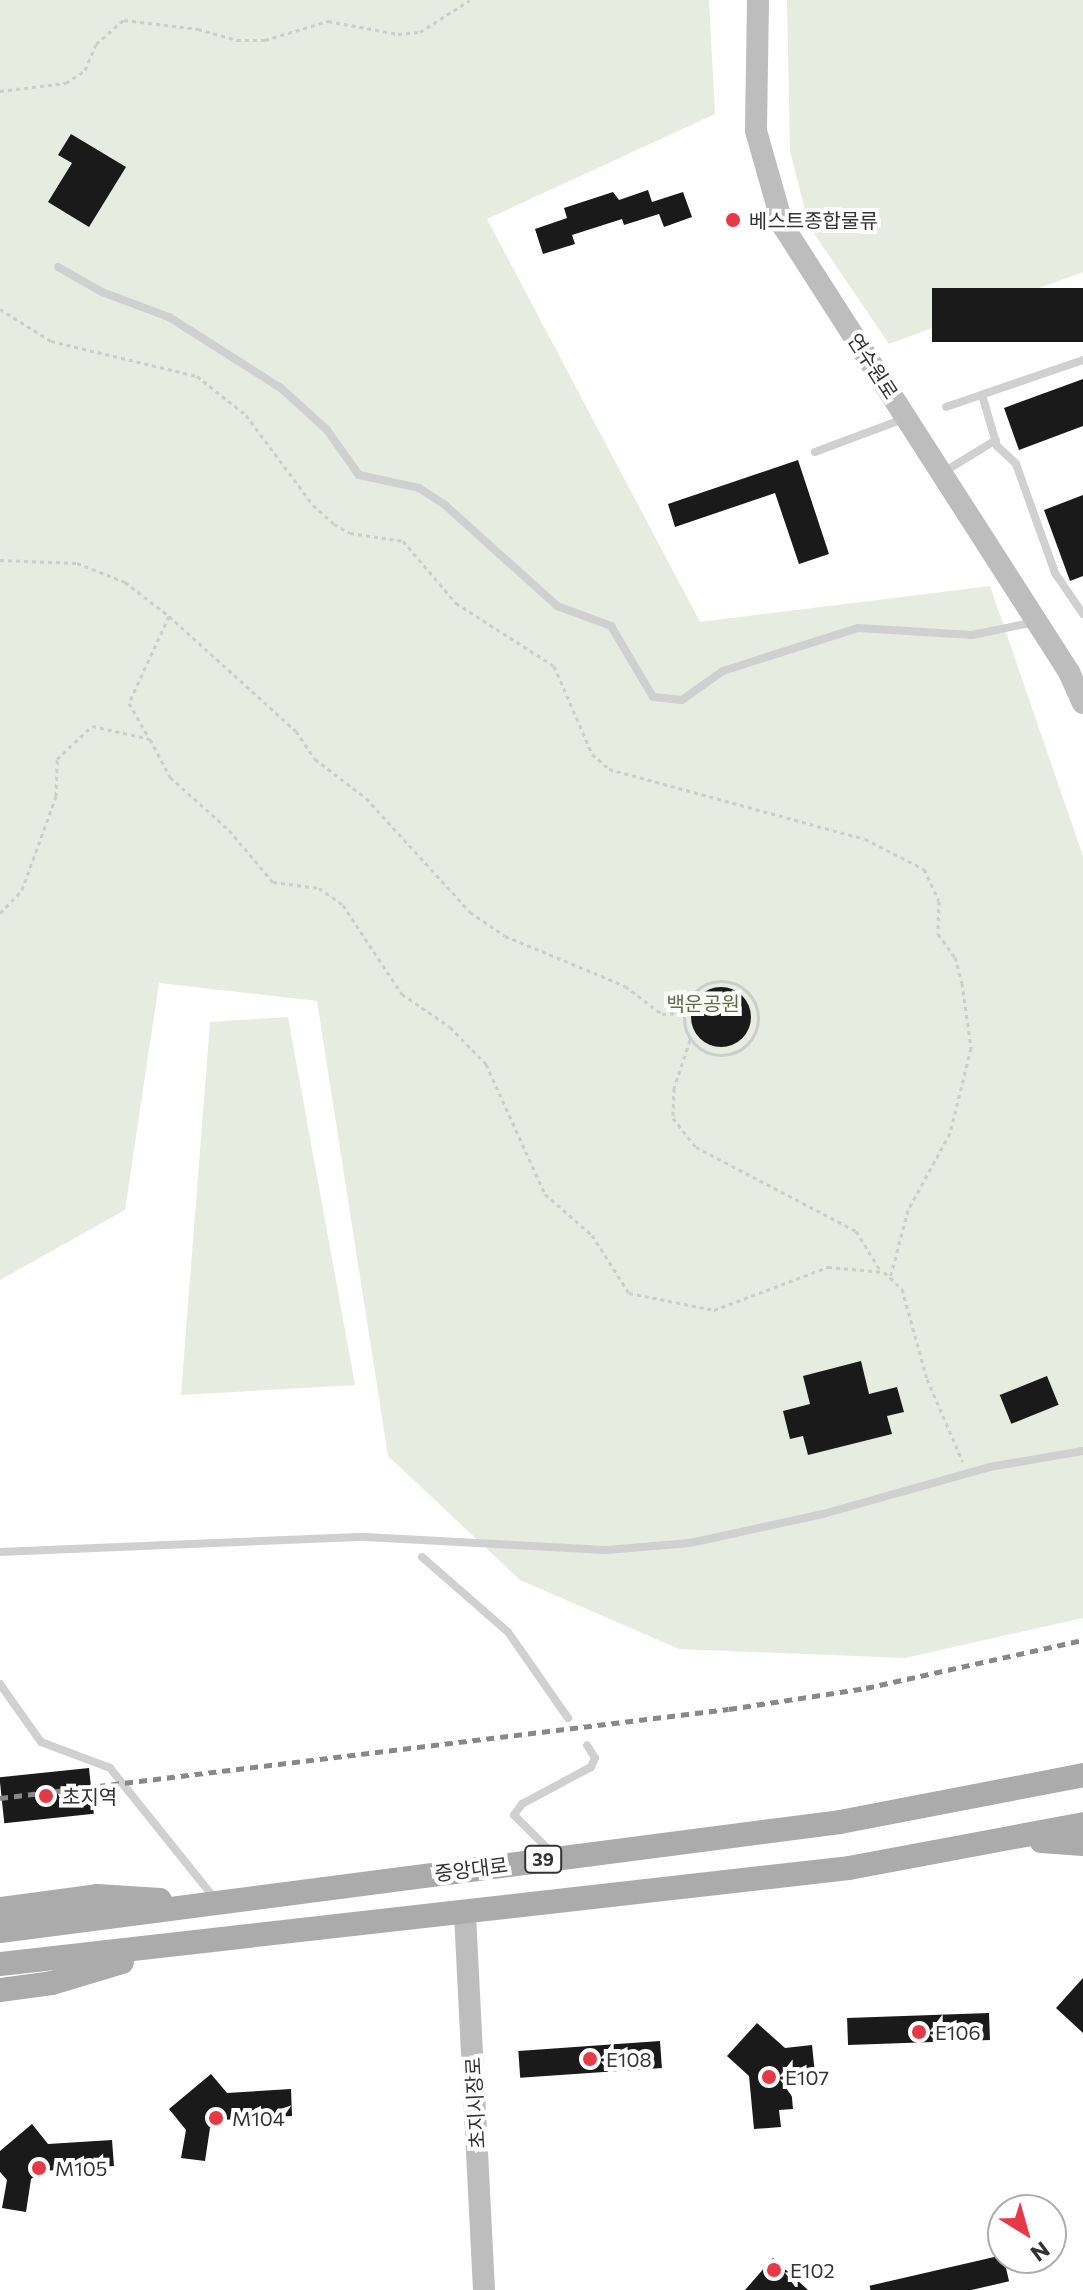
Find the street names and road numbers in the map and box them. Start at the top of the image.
street label: 연수원로 [843,329,903,403]
road number: 39 [523,1845,563,1873]
street label: 중앙대로 [433,1853,509,1885]
street label: 초지시장로 [461,2056,489,2150]

